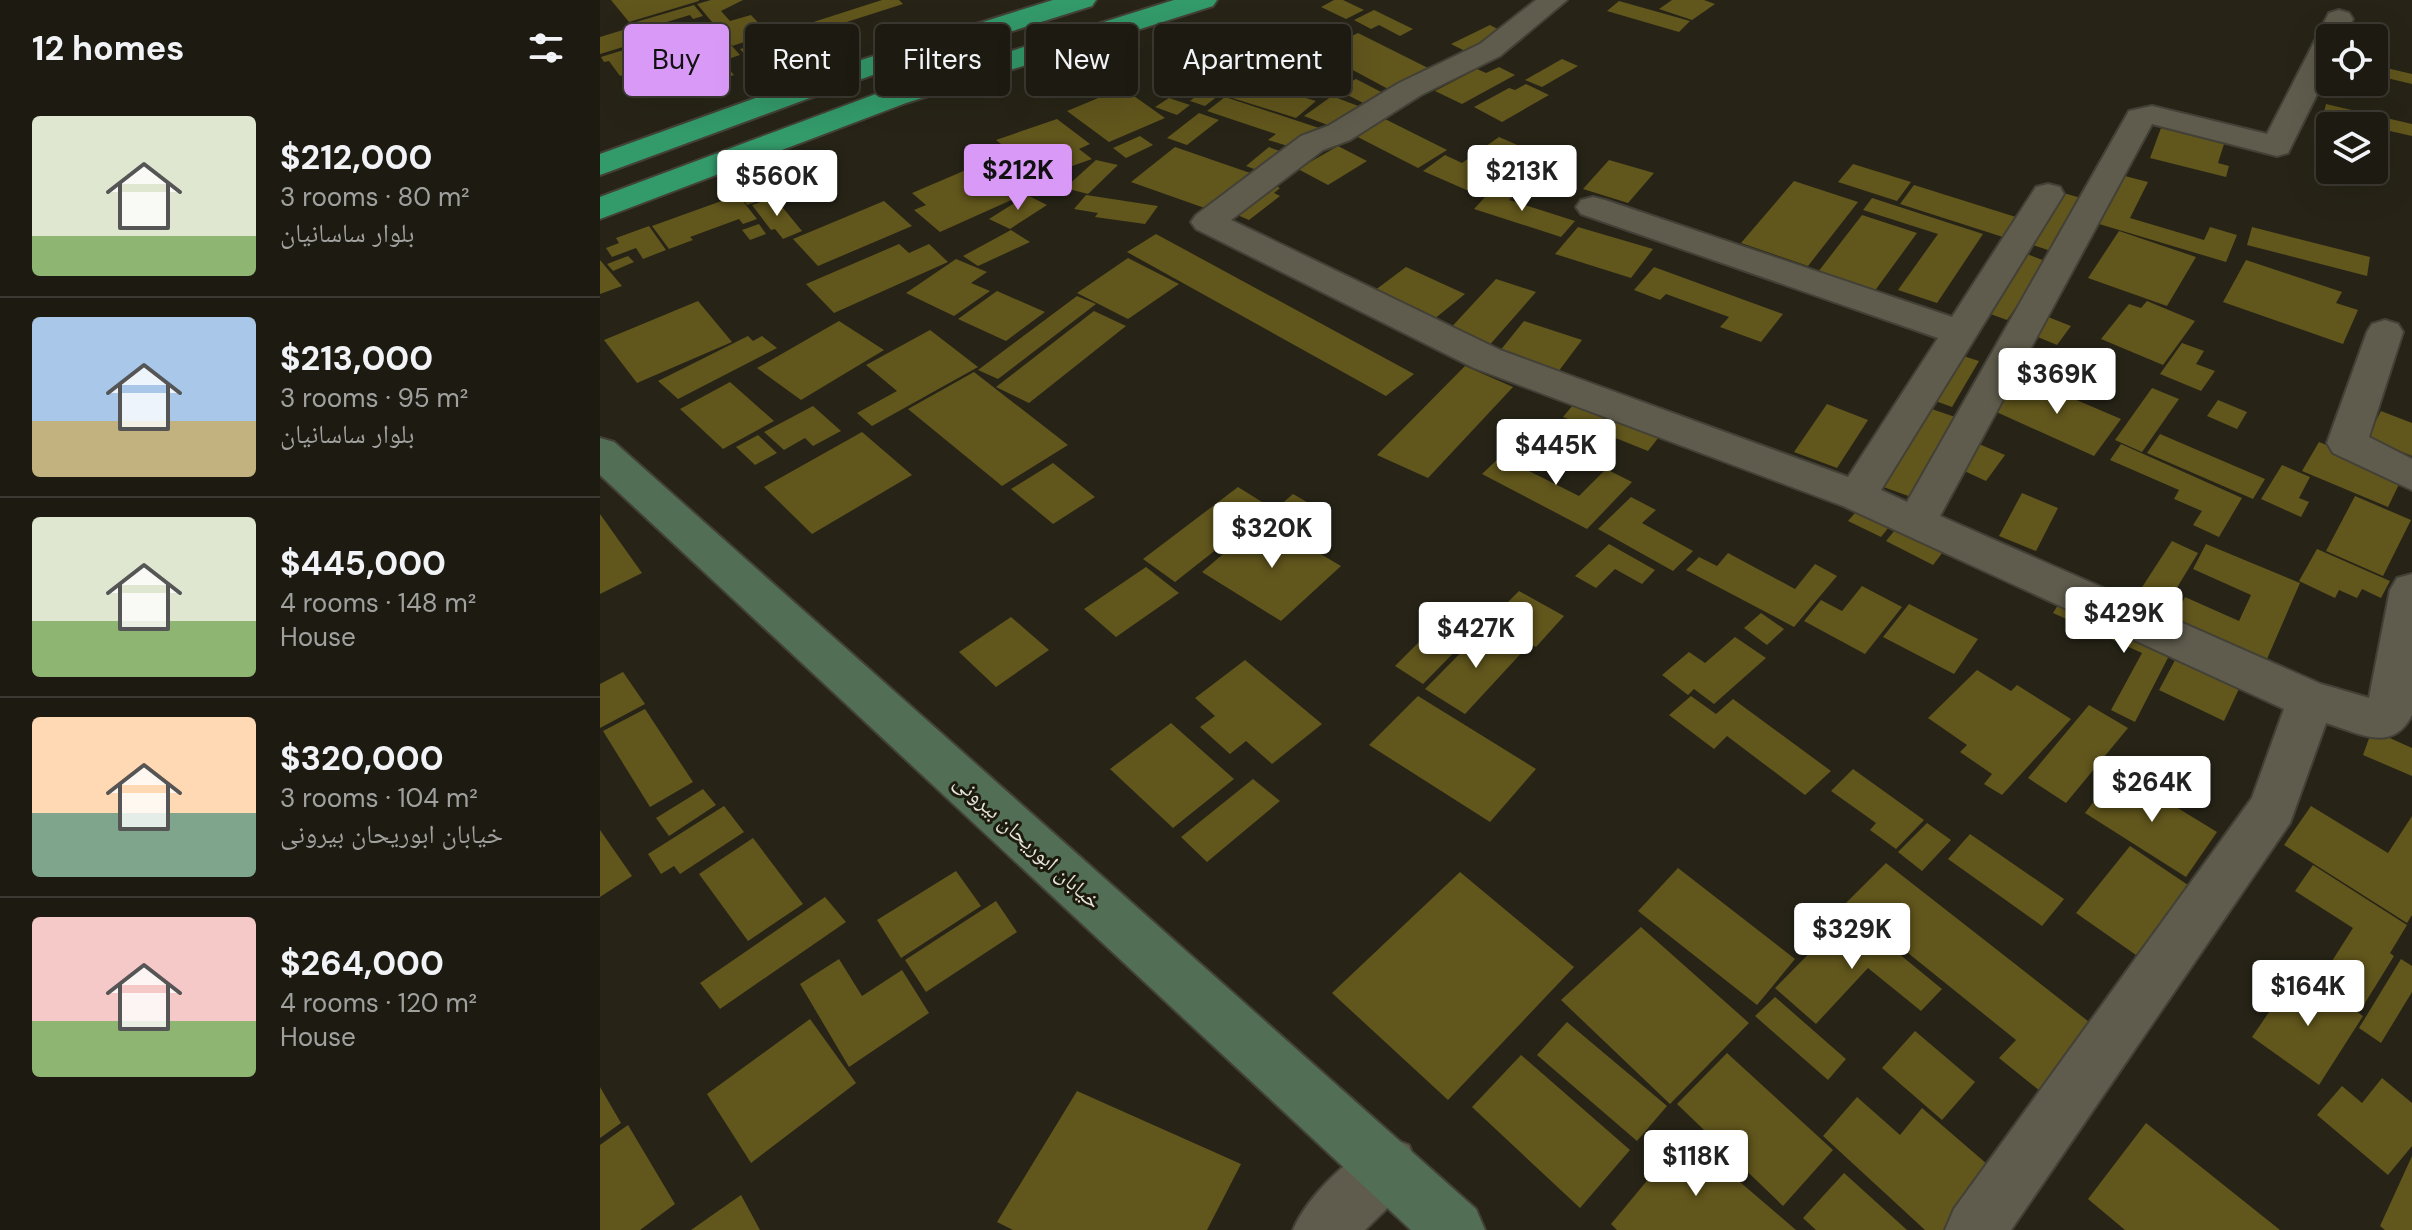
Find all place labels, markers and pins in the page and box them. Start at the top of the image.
pin: $212K [962,144,1074,212]
pin: $213K [1466,145,1578,213]
pin: $560K [721,150,833,218]
pin: $369K [2001,348,2113,416]
pin: $445K [1500,419,1612,487]
pin: $320K [1216,502,1328,570]
pin: $429K [2068,587,2180,655]
pin: $427K [1420,602,1532,670]
pin: $264K [2096,756,2208,824]
pin: $329K [1796,903,1908,971]
pin: $164K [2252,960,2364,1028]
pin: $118K [1640,1130,1752,1198]

